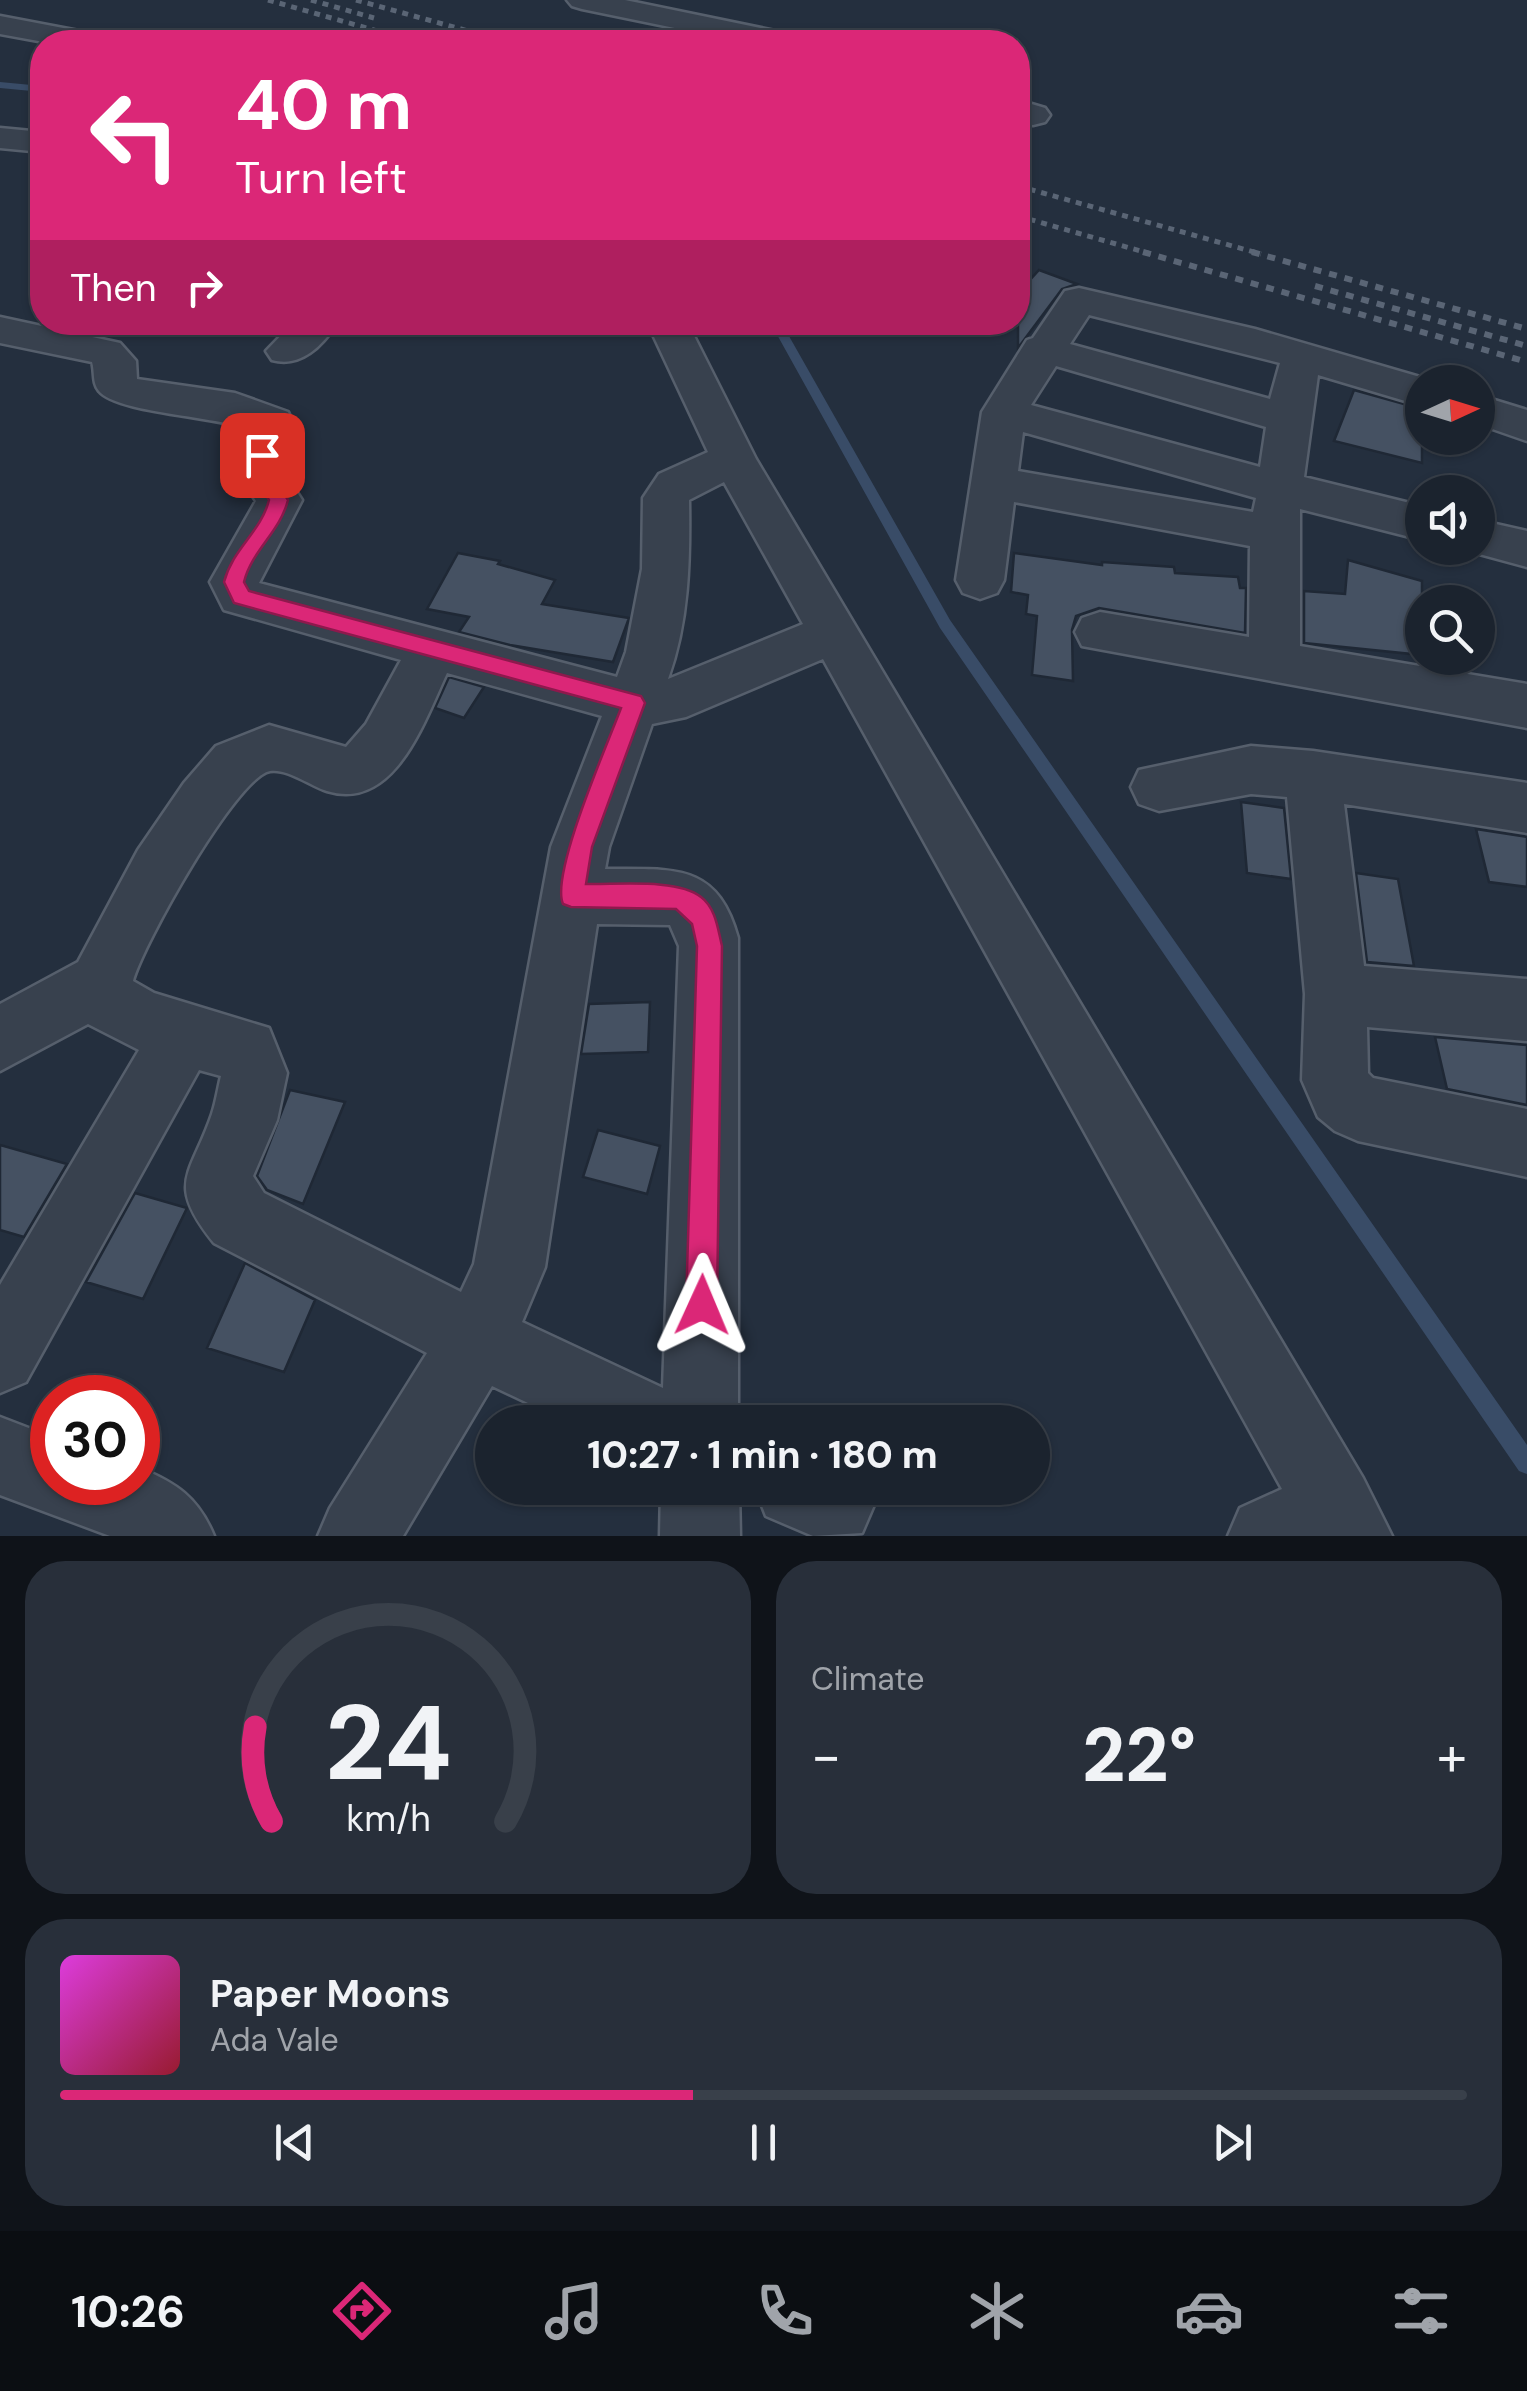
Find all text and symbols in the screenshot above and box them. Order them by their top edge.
text: 40 m [235,60,412,151]
icon: left [70,70,200,200]
text: Turn left [235,148,407,207]
icon: right [177,260,232,315]
text: Then [70,263,157,313]
north arrow [1405,365,1495,455]
map controls [1405,365,1495,675]
pin [220,413,305,498]
icon: arrive [235,428,290,483]
button: sound [1405,475,1495,565]
button: search [1405,585,1495,675]
position arrow [650,1253,754,1357]
speed limit sign: 30 [30,1375,160,1505]
text: 10:27 · 1 min · 180 m [587,1430,938,1480]
text: Climate [811,1658,925,1700]
text: 24 [325,1676,451,1811]
text: 22° [1082,1707,1196,1804]
text: − [811,1720,841,1792]
text: + [1437,1720,1467,1792]
text: km/h [346,1796,430,1842]
text: Paper Moons [210,1969,450,2019]
text: Ada Vale [210,2019,339,2061]
icon: previous [267,2115,322,2170]
icon: pause [736,2115,791,2170]
icon: next [1205,2115,1260,2170]
icon: directions [327,2276,397,2346]
icon: music [539,2276,609,2346]
icon: phone [750,2276,820,2346]
icon: climate [962,2276,1032,2346]
icon: car [1174,2276,1244,2346]
icon: filters [1386,2276,1456,2346]
text: 10:26 [71,2282,185,2341]

